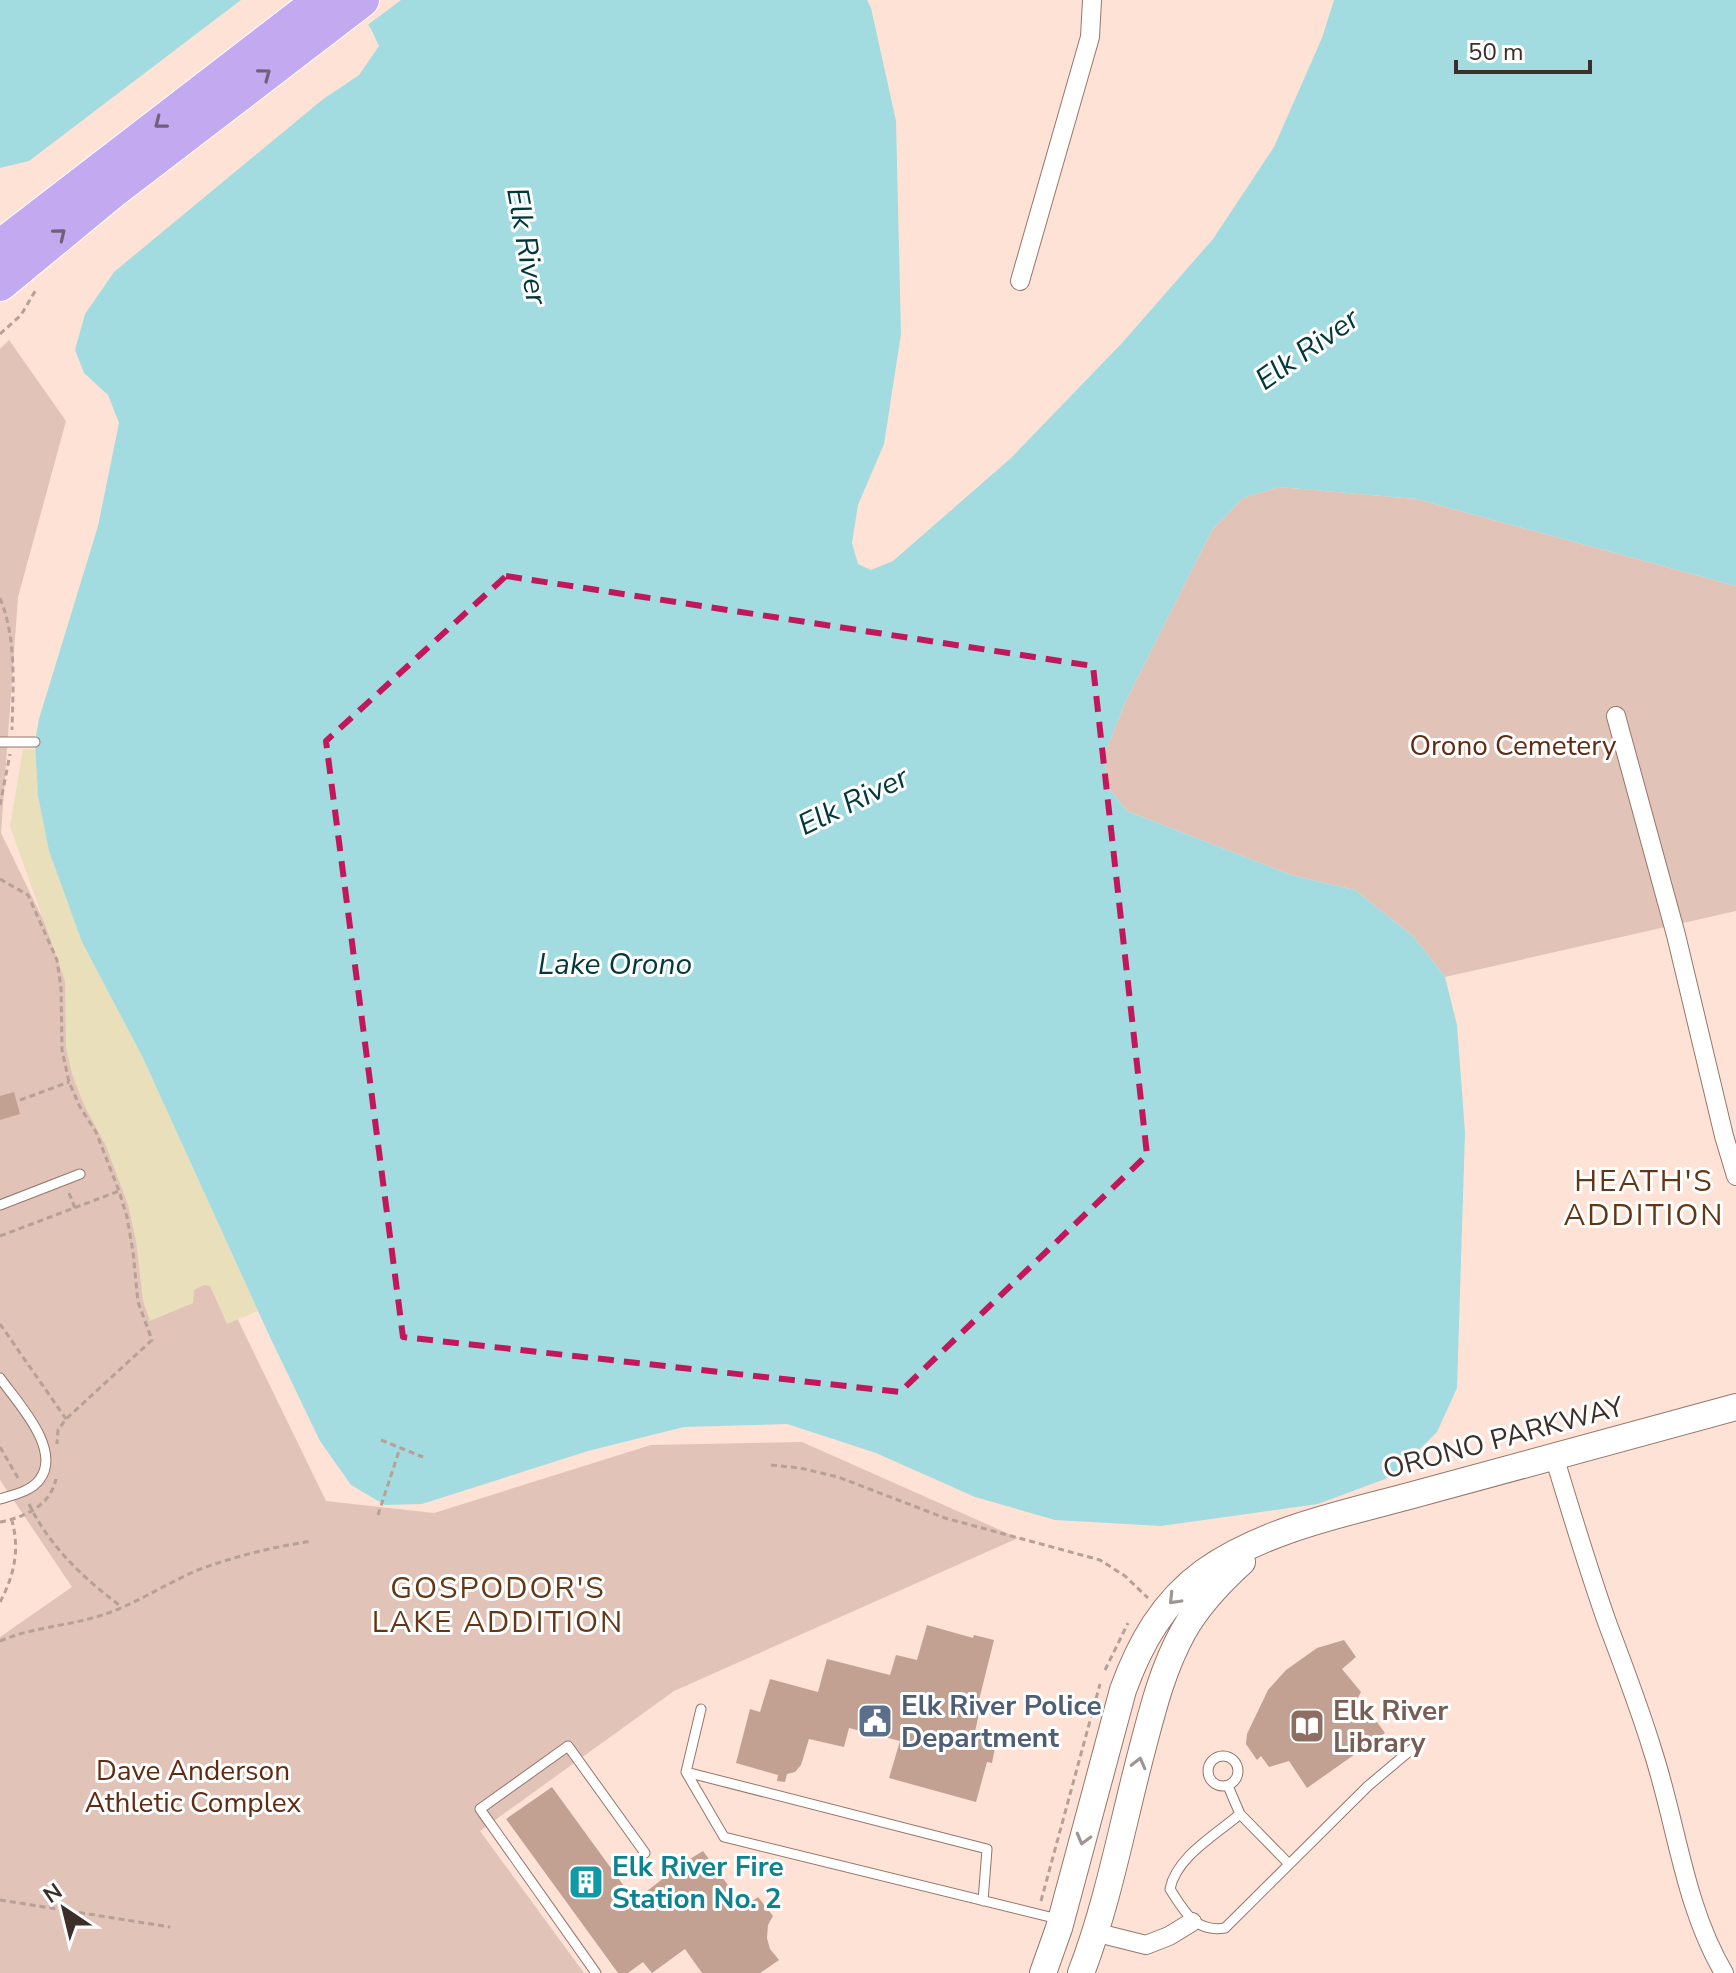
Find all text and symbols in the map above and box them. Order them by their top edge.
scale bar [1456,24,1590,74]
text: 50 m [1468,36,1524,68]
one-way arrow [256,70,271,84]
one-way arrow [154,114,169,128]
water label: Elk River [496,184,557,309]
one-way arrow [51,229,65,244]
water label: Elk River [1247,298,1368,400]
park label: Orono Cemetery [1410,727,1617,765]
water label: Elk River [791,757,916,846]
water label: Lake Orono [538,944,692,985]
district label: HEATH'S ADDITION [1563,1161,1725,1236]
street label: ORONO PARKWAY [1379,1387,1629,1488]
district label: GOSPODOR'S LAKE ADDITION [372,1568,624,1643]
one-way arrow [1169,1590,1184,1604]
place label: Elk River Police Department [901,1687,1102,1757]
place label: Elk River Library [1333,1692,1448,1762]
public building icon: Elk River Police Department [856,1702,894,1740]
library icon: Elk River Library [1288,1707,1326,1745]
park label: Dave Anderson Athletic Complex [85,1752,302,1822]
one-way arrow [1129,1756,1146,1770]
one-way arrow [1075,1832,1092,1846]
place label: Elk River Fire Station No. 2 [612,1848,784,1918]
building icon: Elk River Fire Station No. 2 [567,1863,605,1901]
north arrow [24,1869,104,1949]
text: N [38,1876,68,1910]

